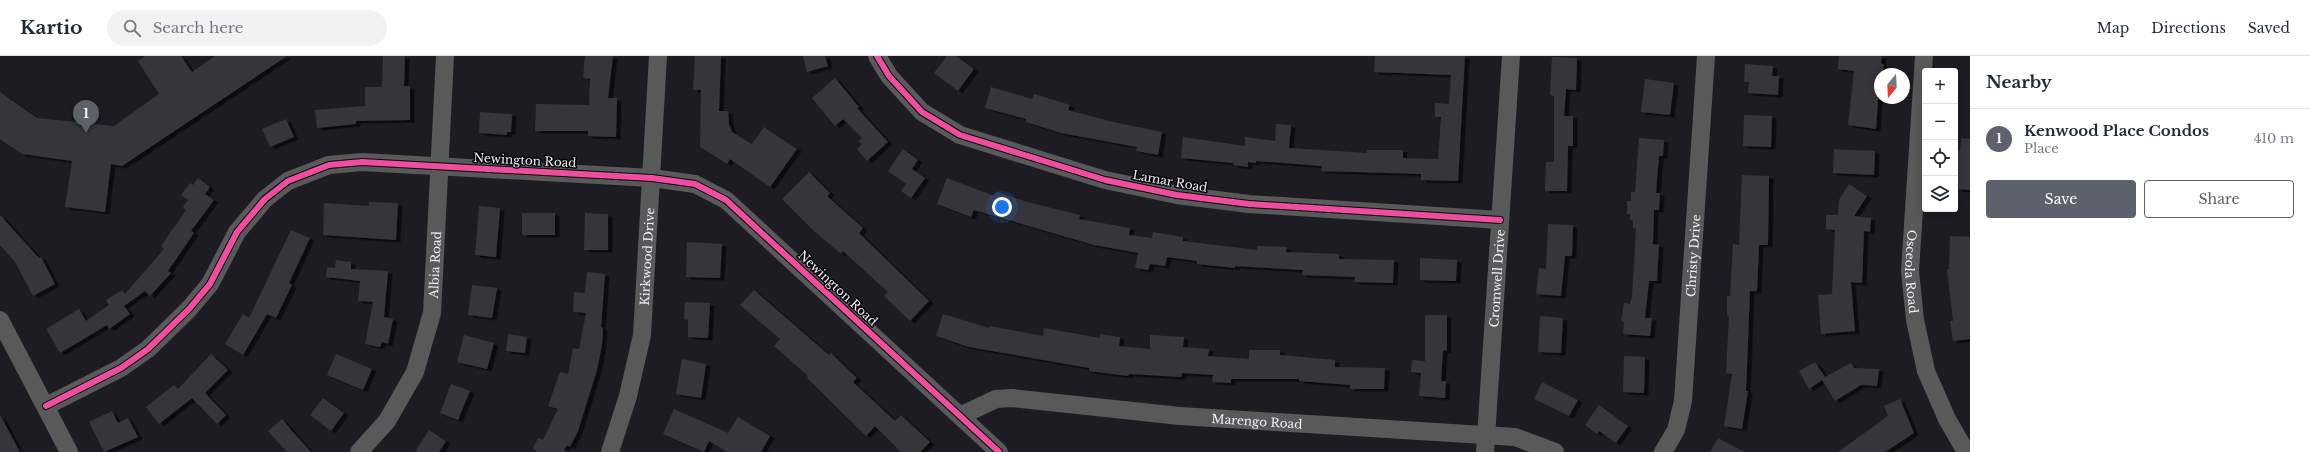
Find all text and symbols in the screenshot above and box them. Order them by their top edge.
search box [107,10,387,46]
text: Kartio [20,16,83,39]
icon: search [121,17,143,39]
text: Search here [153,18,243,37]
text: Map [2097,19,2129,37]
text: Directions [2151,19,2226,37]
text: Saved [2248,19,2290,37]
north arrow [1874,68,1910,104]
map controls [1922,68,1958,212]
button: + [1922,68,1958,104]
text: Nearby [1986,72,2052,93]
pin: 1 [73,100,99,133]
button: − [1922,104,1958,140]
text: Kenwood Place Condos [2024,121,2209,140]
text: 1 [1996,130,2002,147]
text: 410 m [2254,130,2294,147]
button: locate [1922,140,1958,176]
text: Place [2024,140,2059,157]
street label: Newington Road [473,150,577,170]
street label: Lamar Road [1131,167,1209,195]
button: layers [1922,176,1958,212]
button: Save [1986,180,2136,218]
button: Share [2144,180,2294,218]
your location [992,197,1012,217]
street label: Kirkwood Drive [636,207,657,306]
street label: Christy Drive [1682,214,1703,298]
street label: Cromwell Drive [1486,229,1507,328]
street label: Osceola Road [1902,229,1922,314]
street label: Albia Road [425,231,444,300]
street label: Newington Road [795,247,881,329]
street label: Marengo Road [1211,410,1303,431]

